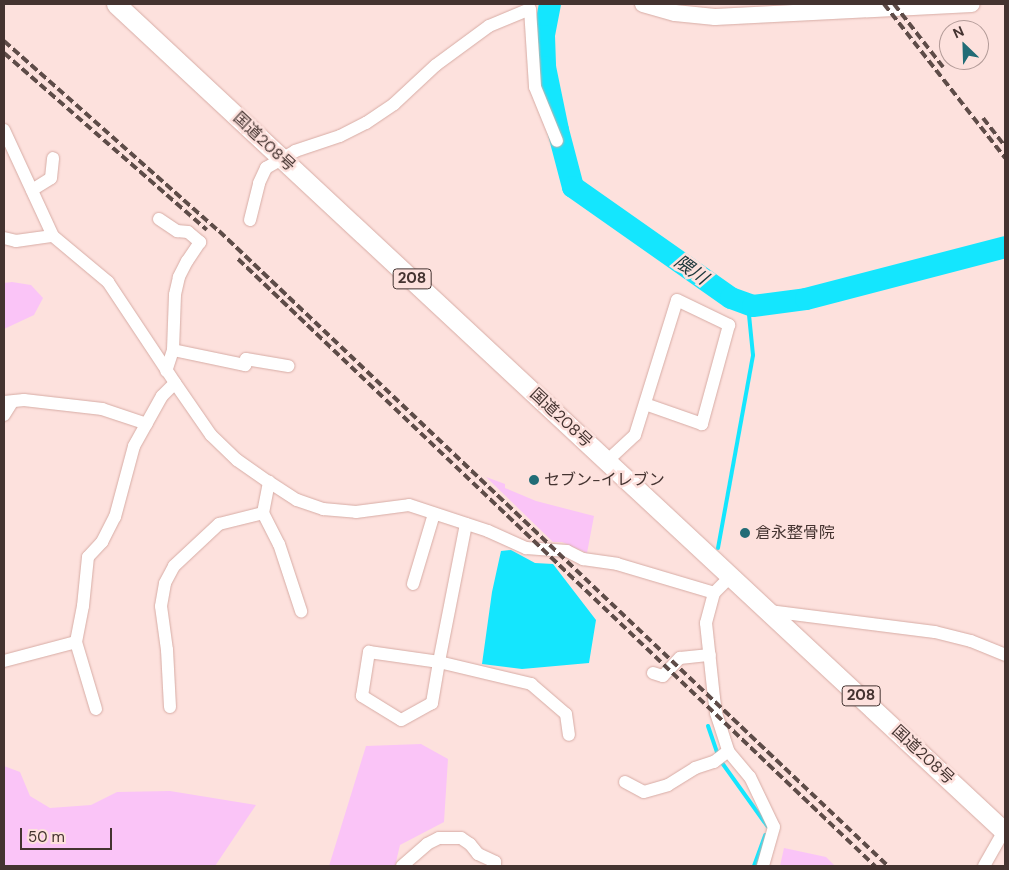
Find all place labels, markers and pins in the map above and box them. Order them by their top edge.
place label: セブン-イレブン [544,470,665,490]
marker: セブン-イレブン [528,474,540,486]
place label: 倉永整骨院 [755,523,835,543]
marker: 倉永整骨院 [739,527,751,539]

